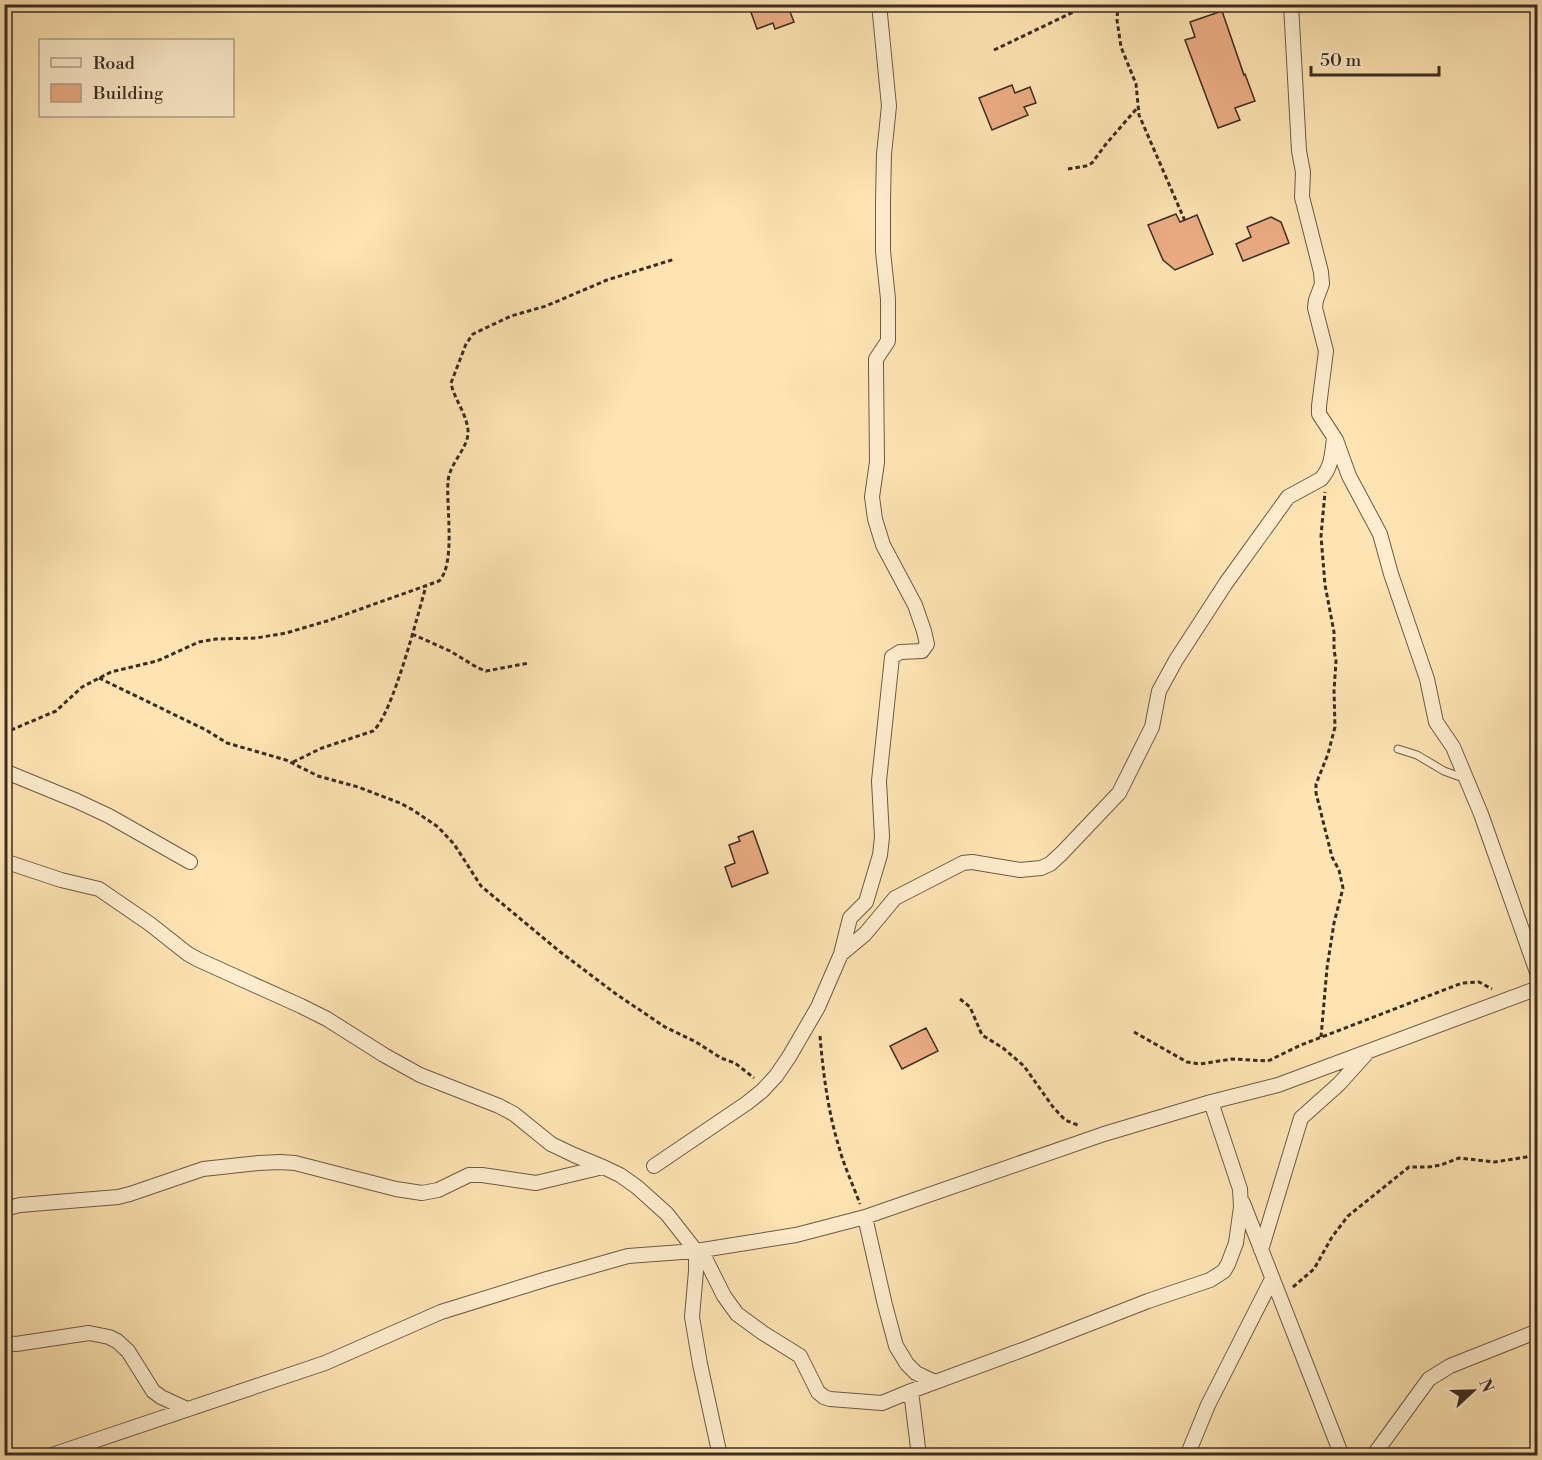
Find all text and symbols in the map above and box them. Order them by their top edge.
legend [39,39,234,117]
scale bar [1311,39,1438,77]
text: 50 m [1320,49,1362,72]
text: Road [93,52,136,75]
text: Building [92,82,164,105]
north arrow [1443,1361,1503,1421]
text: N [1474,1376,1498,1396]

